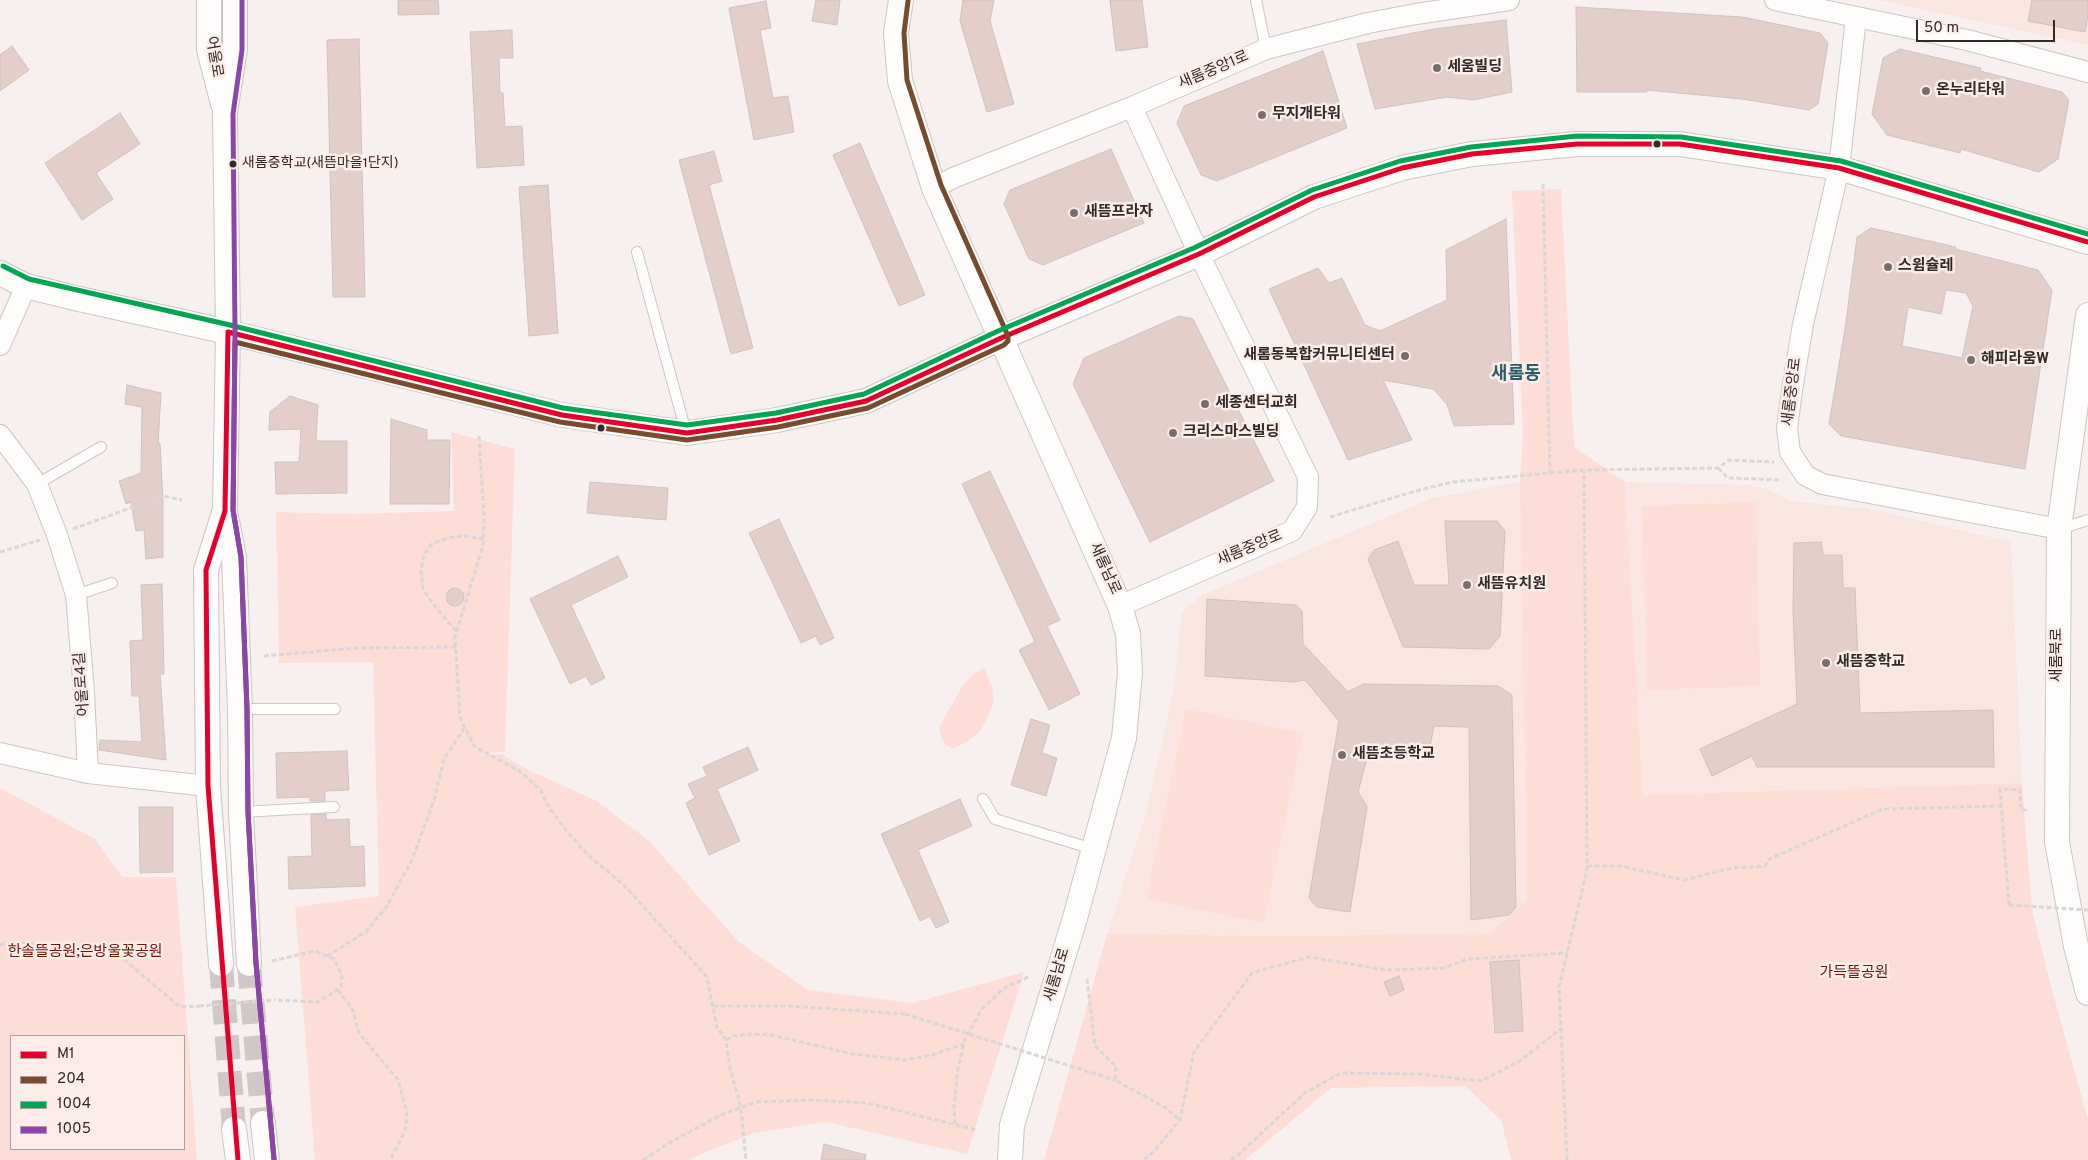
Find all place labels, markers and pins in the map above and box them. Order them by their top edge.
place label: 세움빌딩 [1447,59,1502,77]
marker: 세움빌딩 [1431,62,1443,74]
place label: 온누리타워 [1936,82,2005,100]
marker: 온누리타워 [1920,85,1932,97]
place label: 무지개타워 [1272,106,1341,124]
marker: 무지개타워 [1256,109,1268,121]
unlabelled marker [1652,139,1662,149]
place label: 새롬중학교(새뜸마을1단지) [242,156,399,172]
marker: 새롬중학교(새뜸마을1단지) [228,159,238,169]
place label: 새뜸프라자 [1084,204,1153,222]
marker: 새뜸프라자 [1068,207,1080,219]
place label: 스윔슐레 [1898,258,1953,276]
marker: 스윔슐레 [1882,261,1894,273]
place label: 새롬동복합커뮤니티센터 [1243,347,1395,365]
marker: 새롬동복합커뮤니티센터 [1399,350,1411,362]
place label: 해피라움W [1981,351,2049,369]
marker: 해피라움W [1965,354,1977,366]
place label: 세종센터교회 [1215,395,1298,413]
marker: 세종센터교회 [1199,398,1211,410]
unlabelled marker [596,423,606,433]
place label: 크리스마스빌딩 [1183,424,1280,442]
marker: 크리스마스빌딩 [1167,427,1179,439]
place label: 새뜸유치원 [1477,576,1546,594]
marker: 새뜸유치원 [1461,579,1473,591]
place label: 새뜸중학교 [1836,654,1905,672]
marker: 새뜸중학교 [1820,657,1832,669]
place label: 새뜸초등학교 [1352,746,1435,764]
marker: 새뜸초등학교 [1336,749,1348,761]

